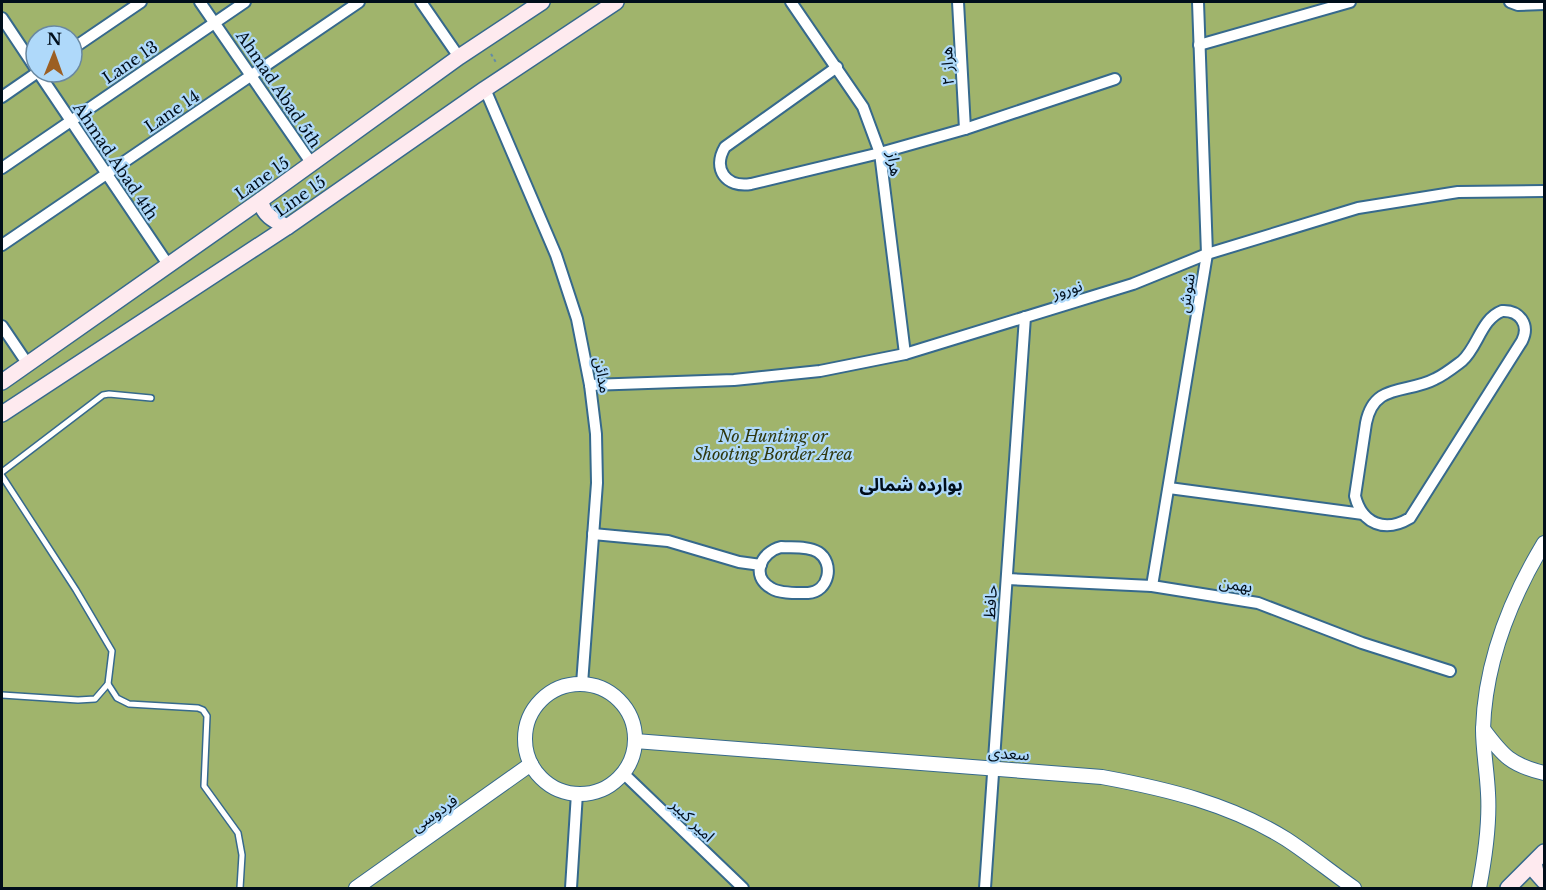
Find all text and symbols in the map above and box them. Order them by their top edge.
north arrow [24,24,84,84]
street label: Ahmad Abad 5th [232,26,326,152]
text: N [47,29,62,49]
street label: Lane 13 [99,36,161,88]
street label: هراز ۲ [936,46,958,86]
street label: Lane 14 [141,85,203,137]
street label: Ahmad Abad 4th [69,98,163,224]
street label: هراز [883,149,907,178]
street label: Lane 15 [231,152,293,204]
street label: Line 15 [270,171,330,221]
street label: شوش [1173,272,1199,314]
street label: نوروز [1048,275,1085,303]
street label: مدائن [590,355,616,395]
park label: No Hunting or Shooting Border Area [693,426,853,464]
district label: بوارده شمالی [859,474,963,496]
street label: بهمن [1218,572,1254,596]
street label: حافظ [979,584,1001,620]
street label: سعدی [988,742,1030,764]
street label: فردوسی [407,790,461,836]
street label: امیر کبیر [666,794,719,846]

